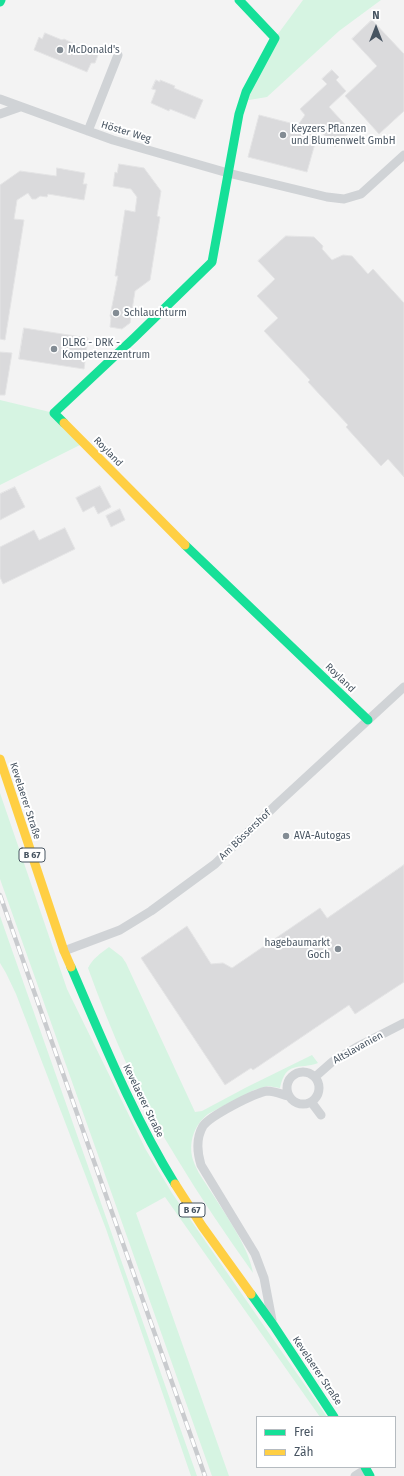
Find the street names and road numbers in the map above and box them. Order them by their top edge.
street label: Höster Weg [100,119,152,145]
street label: Royland [91,435,125,469]
street label: Royland [323,661,357,695]
street label: Kevelaerer Straße [7,761,43,841]
street label: Am Bössershof [217,807,273,863]
road number: B 67 [19,848,45,862]
street label: Altslavanien [331,1029,385,1067]
street label: Kevelaerer Straße [120,1062,166,1140]
road number: B 67 [179,1203,205,1217]
street label: Kevelaerer Straße [290,1334,344,1408]

